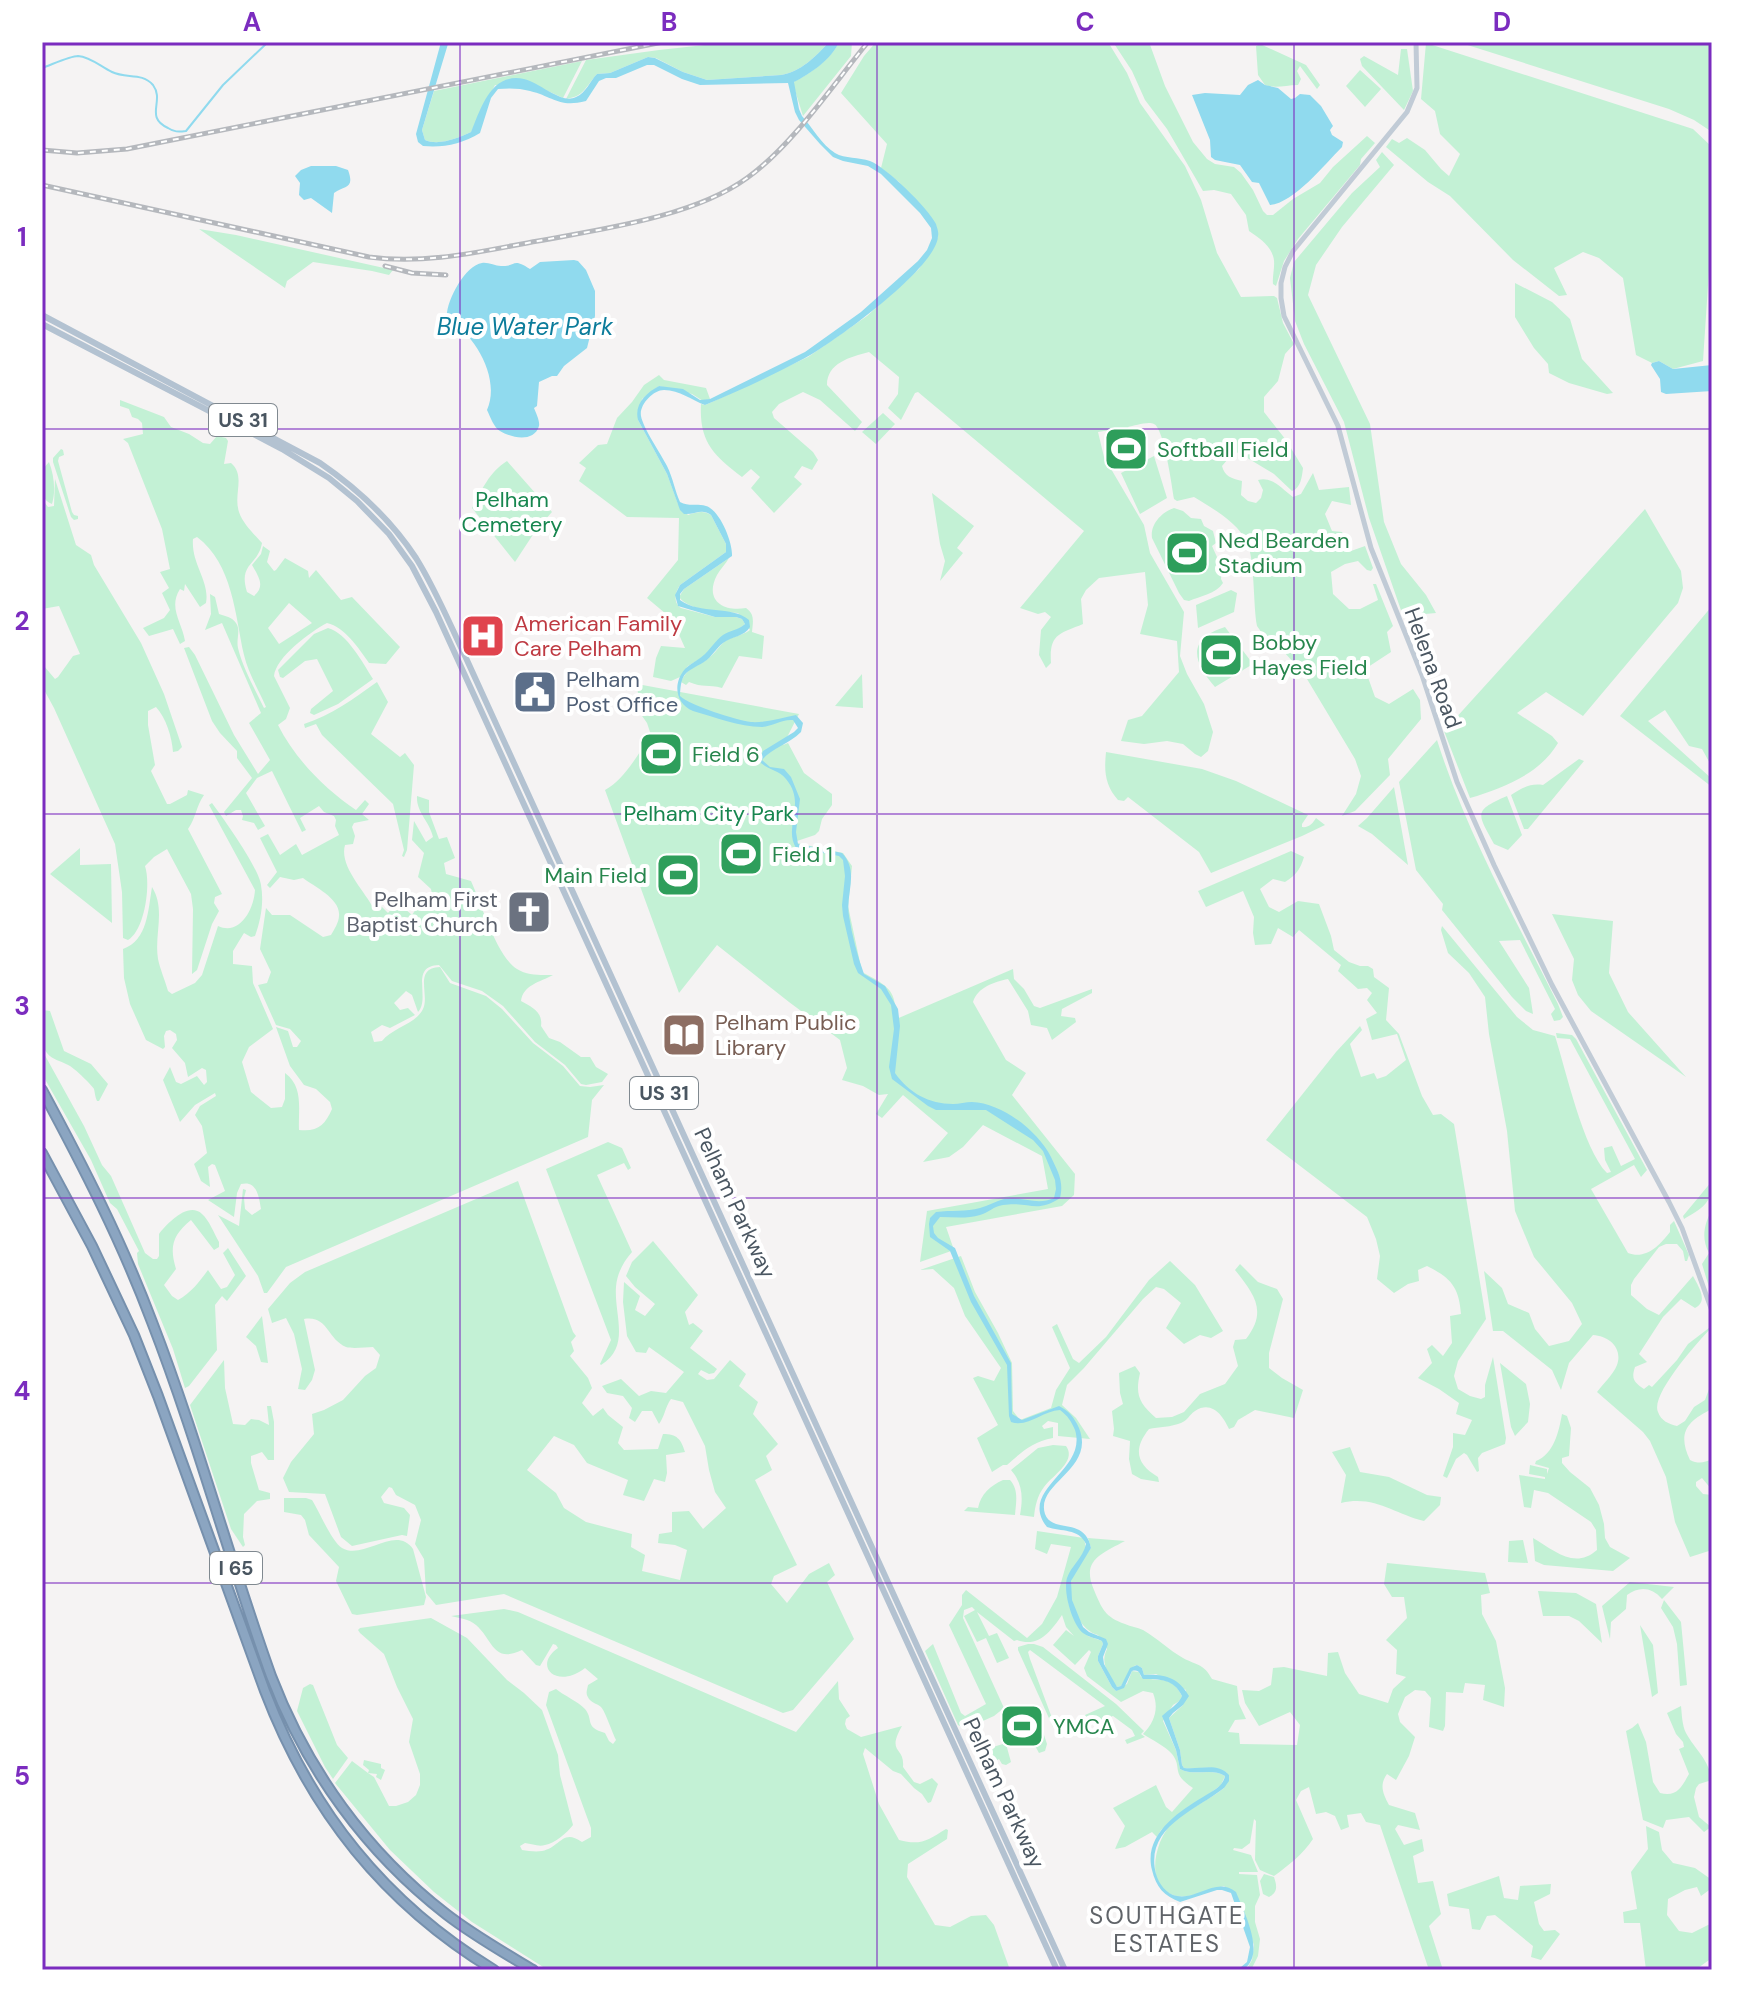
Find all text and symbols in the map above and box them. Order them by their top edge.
text: A [243,5,261,39]
text: B [661,5,677,39]
text: C [1075,5,1095,39]
text: D [1493,5,1511,39]
text: 1 [17,220,27,254]
water label: Blue Water Park [437,311,614,342]
road number: US 31 [209,404,277,436]
sports icon: Softball Field [1102,425,1150,473]
place label: Softball Field [1157,435,1289,464]
park label: Pelham Cemetery [461,485,563,539]
place label: Ned Bearden Stadium [1218,526,1350,580]
sports icon: Ned Bearden Stadium [1163,529,1211,577]
text: 2 [14,604,30,638]
street label: Helena Road [1398,604,1468,732]
place label: American Family Care Pelham [514,609,682,663]
hospital icon: American Family Care Pelham [459,612,507,660]
place label: Bobby Hayes Field [1252,628,1367,682]
sports icon: Bobby Hayes Field [1197,631,1245,679]
place label: Pelham Post Office [566,665,678,719]
public building icon: Pelham Post Office [511,668,559,716]
sports icon: Field 6 [637,730,685,778]
place label: Field 6 [692,740,760,769]
park label: Pelham City Park [624,799,794,828]
sports icon: Field 1 [717,830,765,878]
place label: Field 1 [772,840,833,869]
sports icon: Main Field [654,851,702,899]
place label: Main Field [545,861,647,890]
place label: Pelham First Baptist Church [347,885,498,939]
church icon: Pelham First Baptist Church [505,888,553,936]
text: 3 [14,989,30,1023]
place label: Pelham Public Library [715,1008,857,1062]
library icon: Pelham Public Library [660,1011,708,1059]
road number: US 31 [630,1077,698,1109]
street label: Pelham Parkway [687,1123,783,1283]
text: 4 [14,1374,30,1408]
road number: I 65 [210,1552,262,1584]
sports icon: YMCA [998,1702,1046,1750]
place label: YMCA [1053,1712,1114,1741]
street label: Pelham Parkway [956,1713,1052,1873]
text: 5 [14,1759,30,1793]
district label: SOUTHGATE ESTATES [1089,1900,1245,1959]

